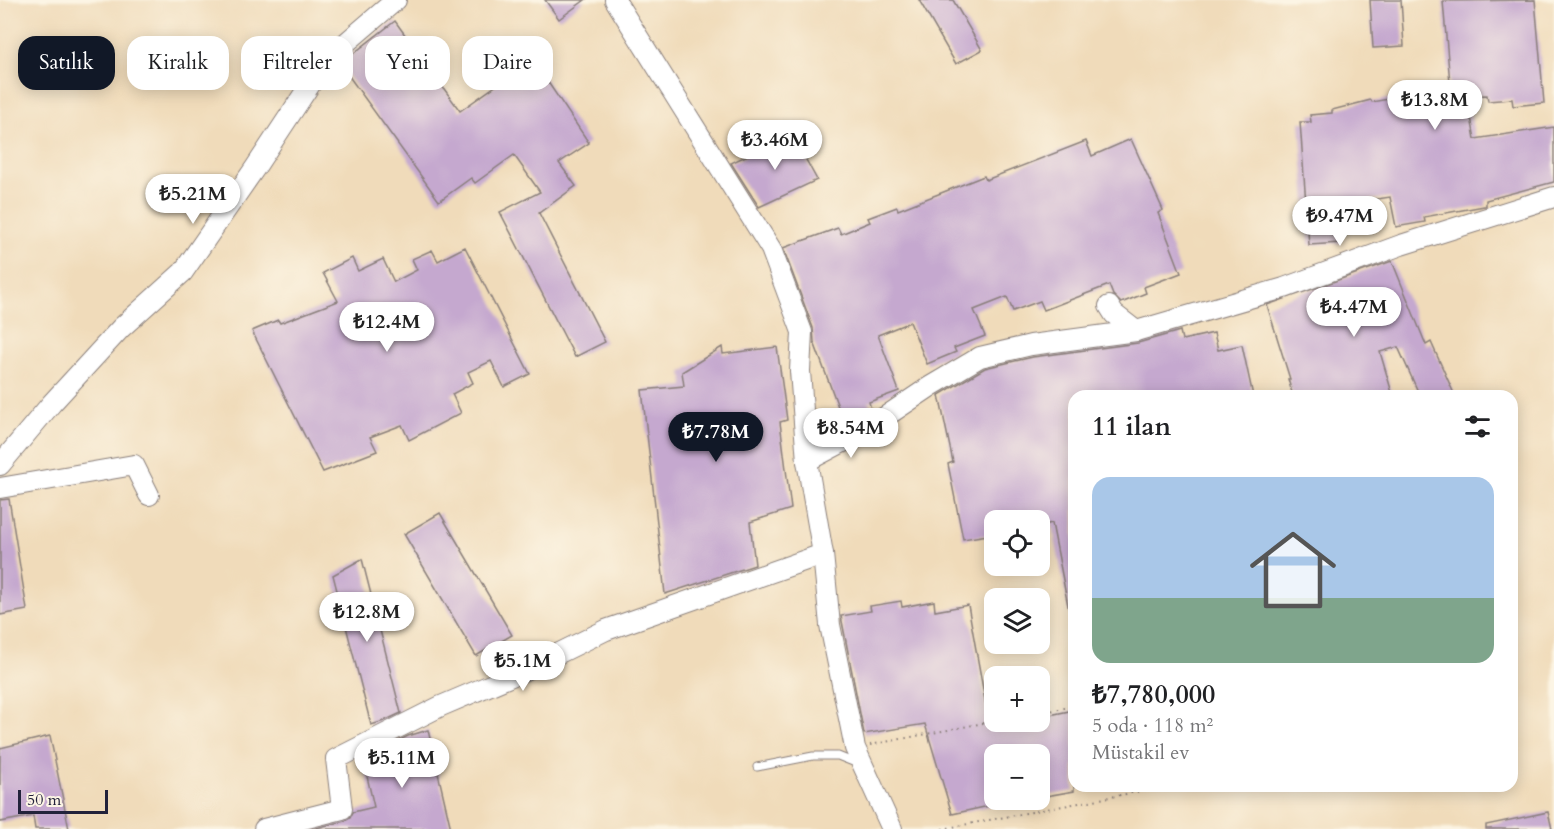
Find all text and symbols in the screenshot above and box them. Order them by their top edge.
chip: Satılık [18,36,115,90]
chip: Kiralık [127,36,229,90]
chip: Filtreler [241,36,353,90]
chip: Yeni [365,36,450,90]
chip: Daire [462,36,553,90]
pin: ₺13.8M [1386,80,1484,131]
text: ₺13.8M [1401,86,1469,113]
pin: ₺3.46M [726,120,824,171]
text: ₺3.46M [741,126,809,153]
pin: ₺5.21M [144,174,242,225]
text: ₺5.21M [159,180,227,207]
pin: ₺9.47M [1291,196,1389,247]
text: ₺9.47M [1306,202,1374,229]
pin: ₺4.47M [1305,287,1403,338]
text: ₺4.47M [1320,293,1388,320]
pin: ₺12.4M [338,302,436,353]
text: ₺12.4M [353,308,421,335]
pin: ₺8.54M [802,408,900,459]
text: 11 ilan [1092,409,1171,444]
icon: filters [1461,410,1494,443]
pin: ₺7.78M [667,412,765,463]
text: ₺8.54M [817,414,885,441]
text: ₺7.78M [682,418,750,445]
map controls [984,510,1050,810]
button: locate [984,510,1050,576]
icon: home [1239,516,1347,624]
button: layers [984,588,1050,654]
pin: ₺12.8M [318,592,416,643]
text: ₺12.8M [333,598,401,625]
pin: ₺5.1M [481,641,565,692]
text: ₺5.1M [494,647,552,674]
button: + [984,666,1050,732]
text: ₺7,780,000 [1092,677,1215,712]
text: 5 oda · 118 m² [1092,712,1213,739]
pin: ₺5.11M [353,738,451,789]
text: Müstakil ev [1092,739,1189,766]
text: ₺5.11M [368,744,436,771]
button: − [984,744,1050,810]
scale bar [18,787,108,814]
text: 50 m [27,789,61,811]

